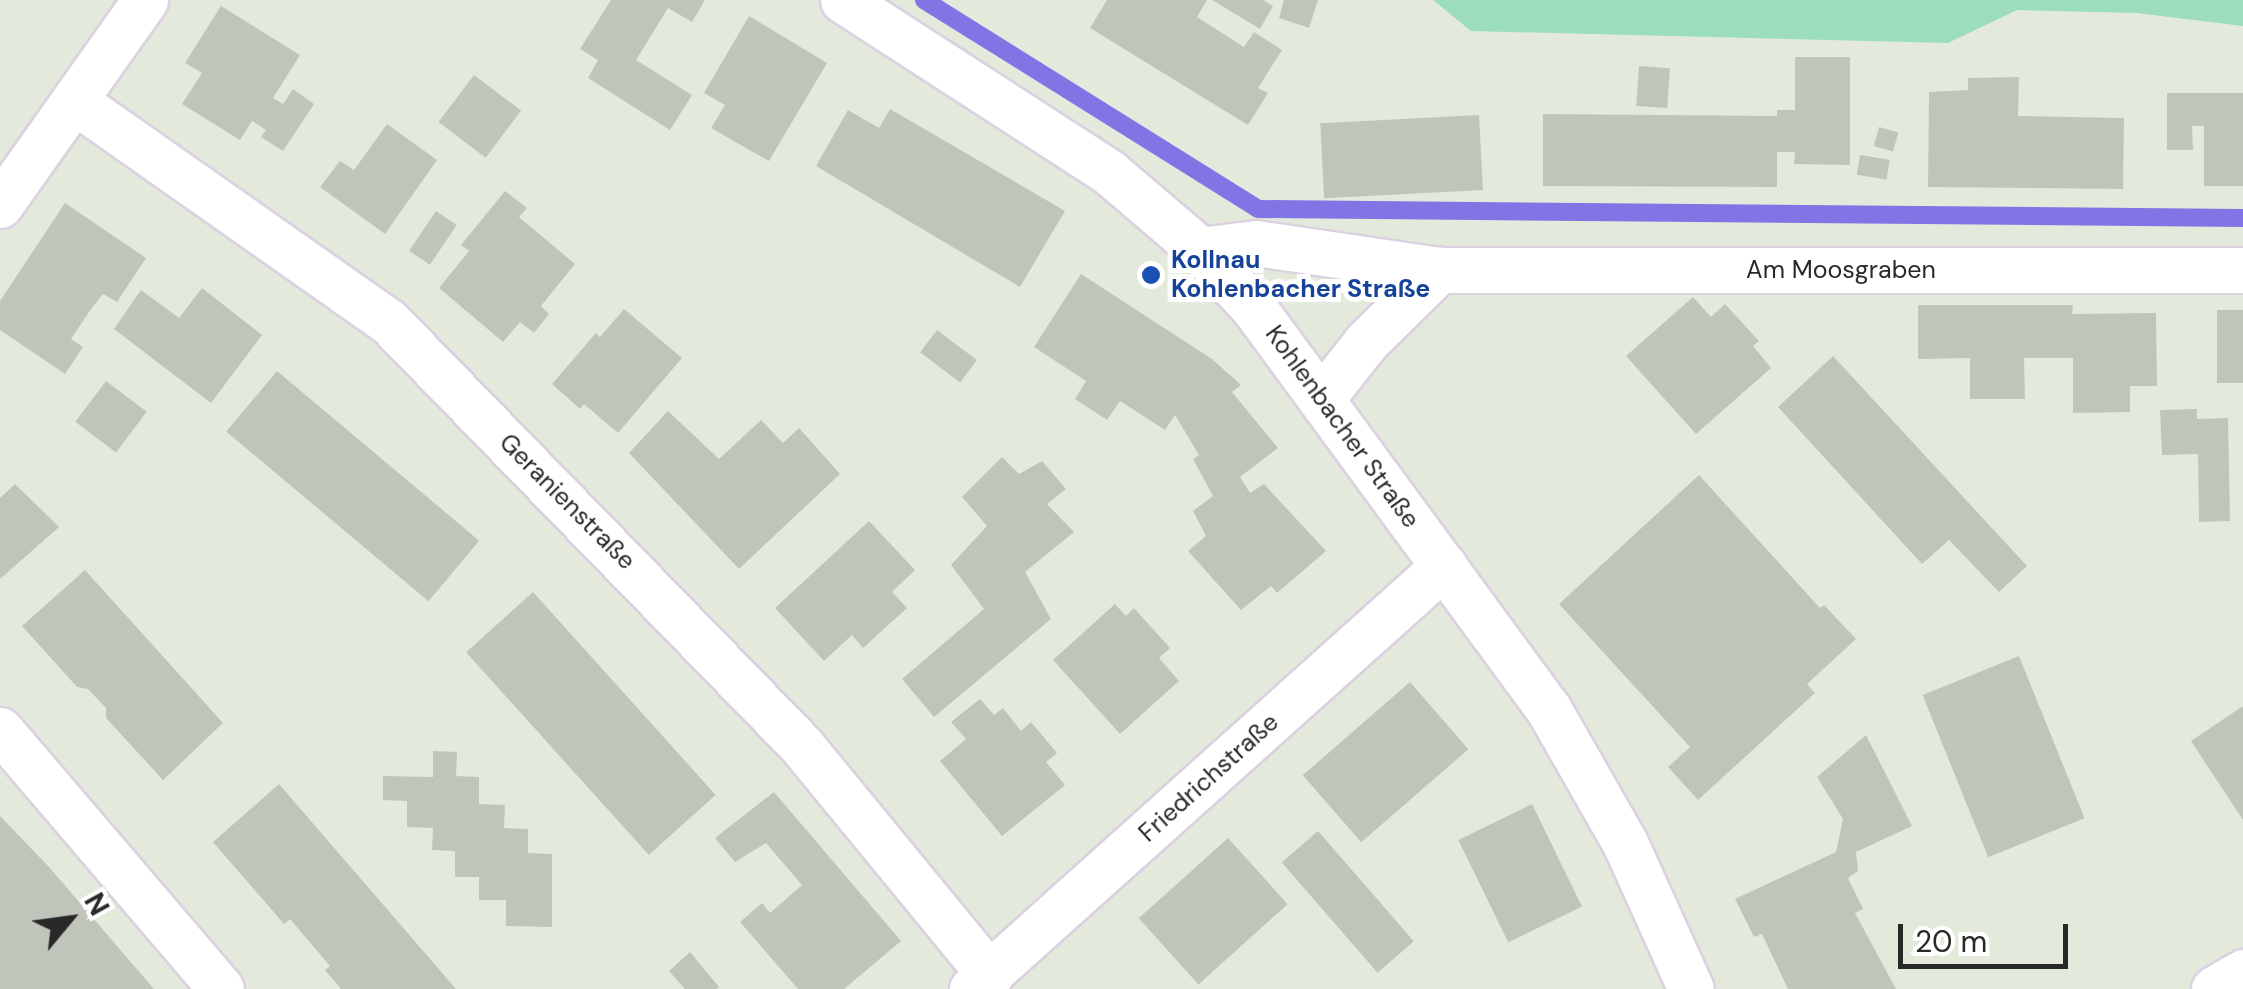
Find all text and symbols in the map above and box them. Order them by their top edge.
place label: Kollnau Kohlenbacher Straße [1171,246,1430,305]
street label: Am Moosgraben [1746,255,1936,285]
marker: Kollnau Kohlenbacher Straße [1140,264,1162,286]
street label: Kohlenbacher Straße [1259,320,1425,534]
street label: Geranienstraße [493,428,641,576]
street label: Friedrichstraße [1133,707,1285,849]
north arrow [20,869,120,969]
text: N [76,886,118,922]
scale bar [1903,904,2073,966]
text: 20 m [1915,922,1987,961]

